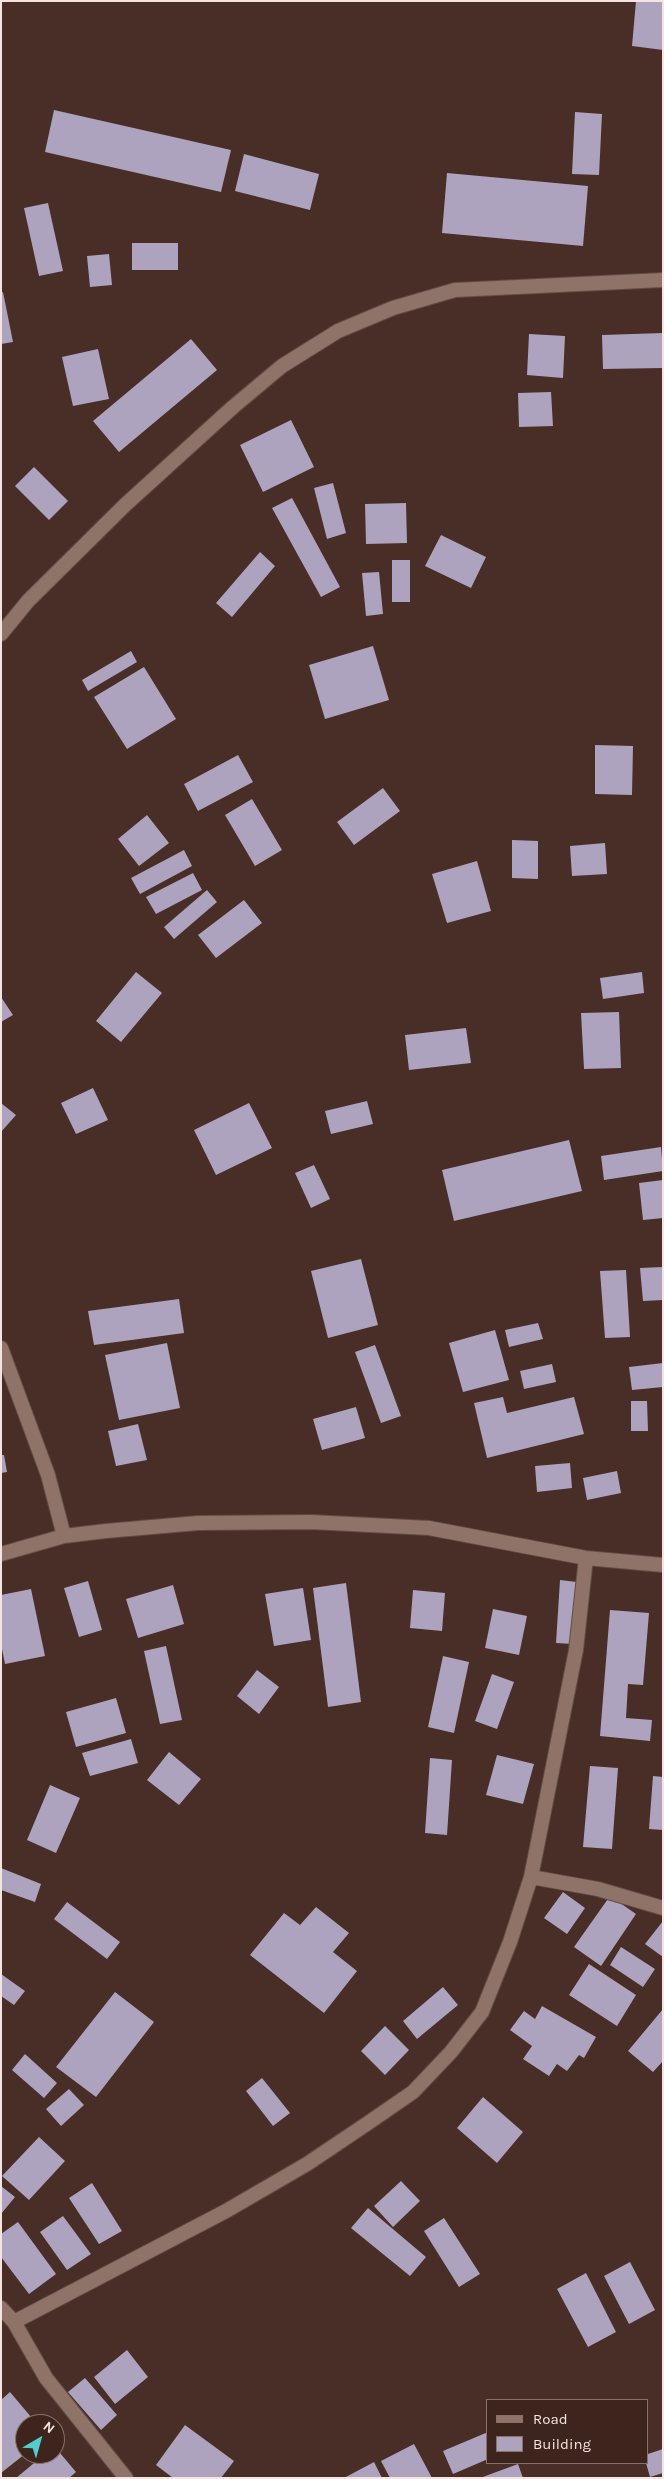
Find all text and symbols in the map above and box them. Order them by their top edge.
legend [487,2399,649,2464]
text: Road [533,2410,568,2428]
north arrow [15,2414,65,2464]
text: N [40,2418,58,2437]
text: Building [533,2435,591,2453]

